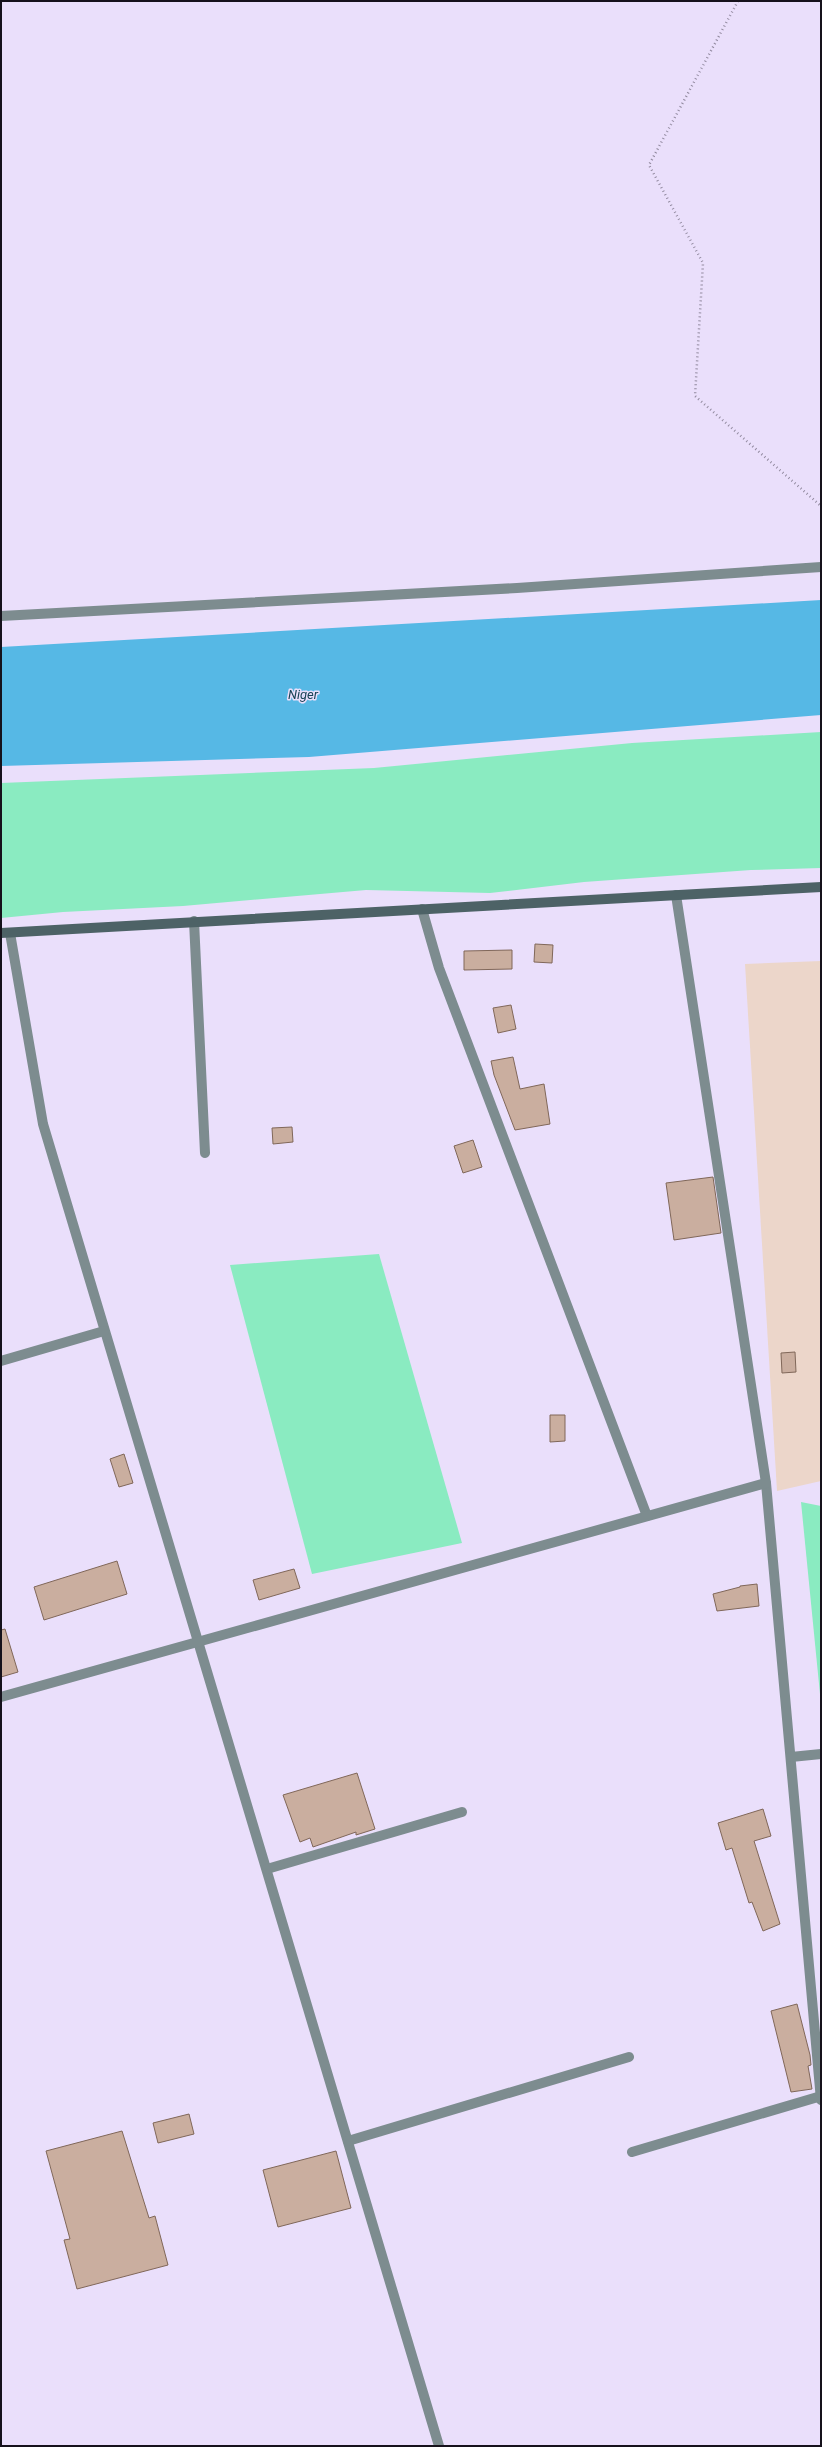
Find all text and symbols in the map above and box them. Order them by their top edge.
water label: Niger [288,687,319,702]

